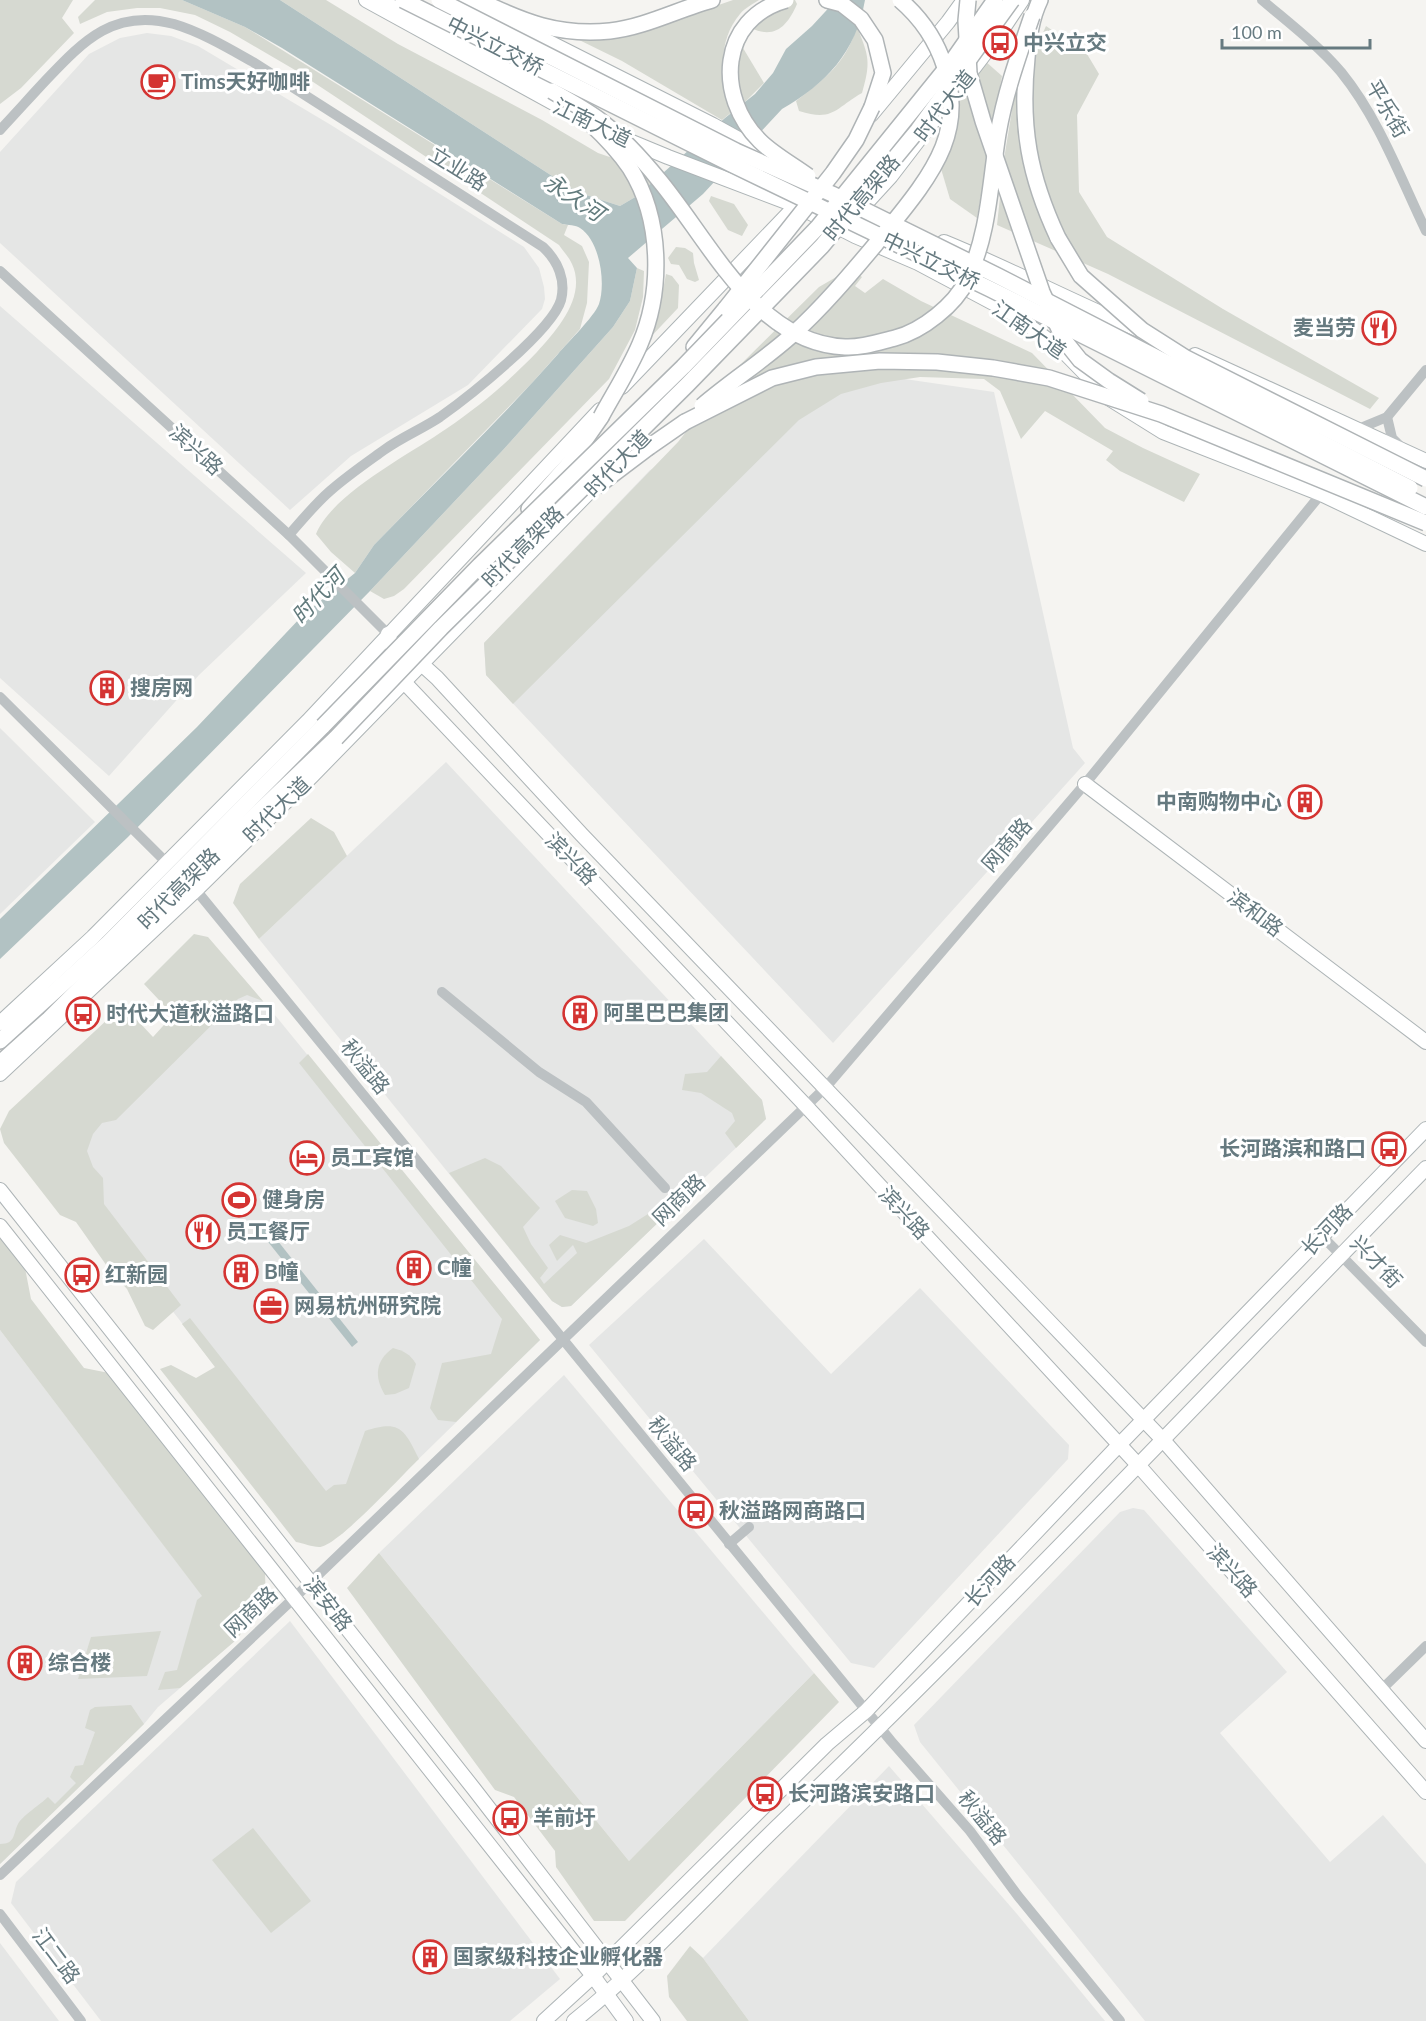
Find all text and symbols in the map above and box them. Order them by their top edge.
street label: 中兴立交桥 [443,10,548,80]
scale bar [1222,12,1370,50]
text: 100 m [1231,21,1282,43]
bus stop icon: 中兴立交 [982,25,1018,61]
place label: 中兴立交 [1023,29,1107,54]
cafe icon: Tims天好咖啡 [140,64,176,100]
street label: 时代大道 [908,64,980,146]
place label: Tims天好咖啡 [181,68,310,93]
street label: 平乐街 [1362,75,1415,142]
street label: 江南大道 [549,92,636,151]
street label: 立业路 [425,140,492,195]
street label: 时代高架路 [818,149,904,245]
water label: 永久河 [539,167,612,228]
street label: 中兴立交桥 [879,225,984,294]
street label: 江南大道 [988,294,1071,363]
restaurant icon: 麦当劳 [1361,310,1397,346]
place label: 麦当劳 [1293,314,1356,339]
street label: 滨兴路 [165,419,229,479]
street label: 时代大道 [579,424,655,502]
street label: 时代高架路 [476,500,568,592]
water label: 时代河 [285,559,353,629]
building icon: 搜房网 [89,670,125,706]
place label: 搜房网 [130,674,193,699]
street label: 时代大道 [237,771,315,847]
building icon: 中南购物中心 [1287,784,1323,820]
place label: 中南购物中心 [1156,788,1282,813]
street label: 网商路 [976,812,1036,876]
street label: 滨兴路 [541,827,603,889]
street label: 时代高架路 [132,842,224,934]
street label: 滨和路 [1223,883,1289,941]
building icon: 阿里巴巴集团 [562,995,598,1031]
bus stop icon: 时代大道秋溢路口 [65,996,101,1032]
place label: 阿里巴巴集团 [603,999,729,1024]
place label: 时代大道秋溢路口 [106,1000,274,1025]
street label: 秋溢路 [337,1034,396,1098]
bus stop icon: 长河路滨和路口 [1371,1131,1407,1167]
place label: 长河路滨和路口 [1219,1135,1366,1160]
hotel icon: 员工宾馆 [289,1140,325,1176]
place label: 员工宾馆 [330,1144,414,1169]
street label: 网商路 [647,1168,709,1230]
street label: 滨兴路 [874,1180,936,1244]
sports icon: 健身房 [221,1182,257,1218]
place label: 健身房 [262,1186,325,1211]
street label: 长河路 [1295,1198,1357,1260]
restaurant icon: 员工餐厅 [185,1214,221,1250]
place label: 员工餐厅 [226,1218,310,1243]
street label: 兴才街 [1346,1230,1408,1292]
building icon: C幢 [396,1250,432,1286]
building icon: B幢 [223,1254,259,1290]
place label: C幢 [437,1254,472,1279]
bus stop icon: 红新园 [64,1257,100,1293]
place label: B幢 [264,1258,299,1283]
place label: 红新园 [105,1261,168,1286]
office icon: 网易杭州研究院 [253,1288,289,1324]
place label: 网易杭州研究院 [294,1292,441,1317]
street label: 秋溢路 [644,1411,703,1475]
bus stop icon: 秋溢路网商路口 [678,1493,714,1529]
place label: 秋溢路网商路口 [719,1497,866,1522]
street label: 滨兴路 [1203,1538,1263,1602]
street label: 长河路 [958,1548,1020,1612]
street label: 滨安路 [300,1571,358,1636]
street label: 网商路 [218,1580,282,1642]
building icon: 综合楼 [7,1645,43,1681]
place label: 综合楼 [48,1649,111,1674]
bus stop icon: 长河路滨安路口 [747,1776,783,1812]
place label: 长河路滨安路口 [788,1780,935,1805]
street label: 秋溢路 [954,1785,1013,1849]
bus stop icon: 羊前圩 [492,1800,528,1836]
place label: 羊前圩 [533,1804,596,1829]
street label: 江二路 [28,1922,86,1988]
building icon: 国家级科技企业孵化器 [412,1939,448,1975]
place label: 国家级科技企业孵化器 [453,1943,663,1968]

